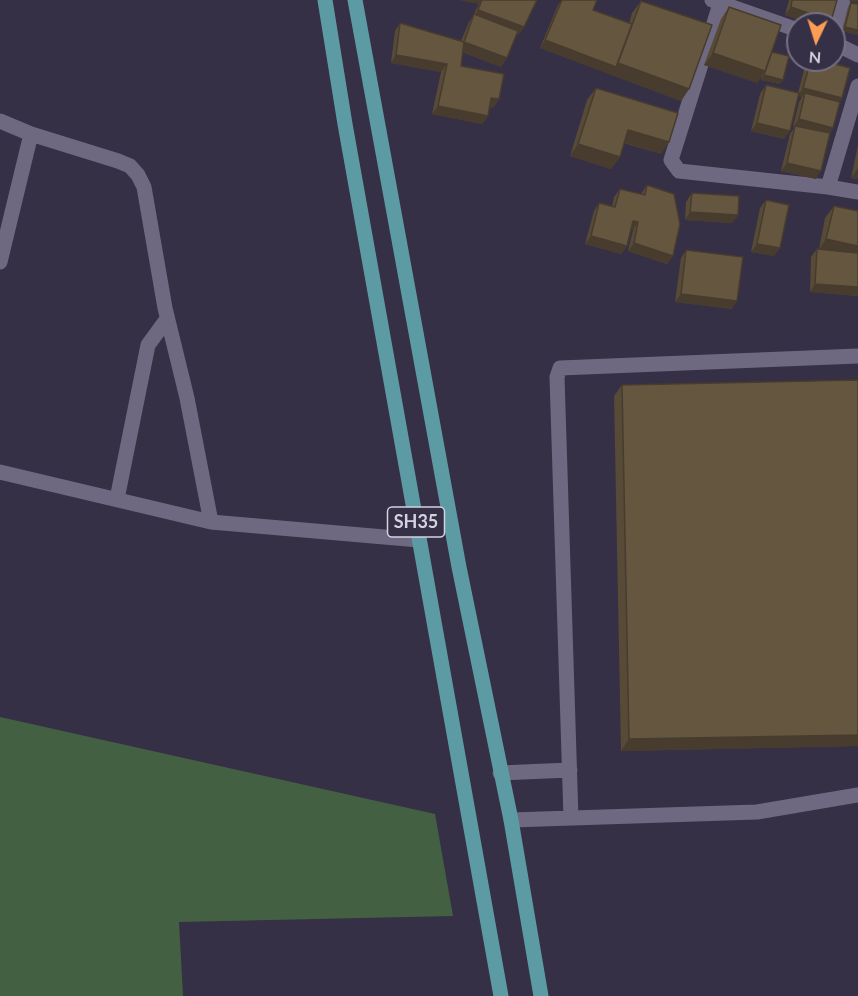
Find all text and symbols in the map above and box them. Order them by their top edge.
north arrow [786,12,846,72]
text: N [808,49,822,68]
road number: SH35 [388,507,444,537]

